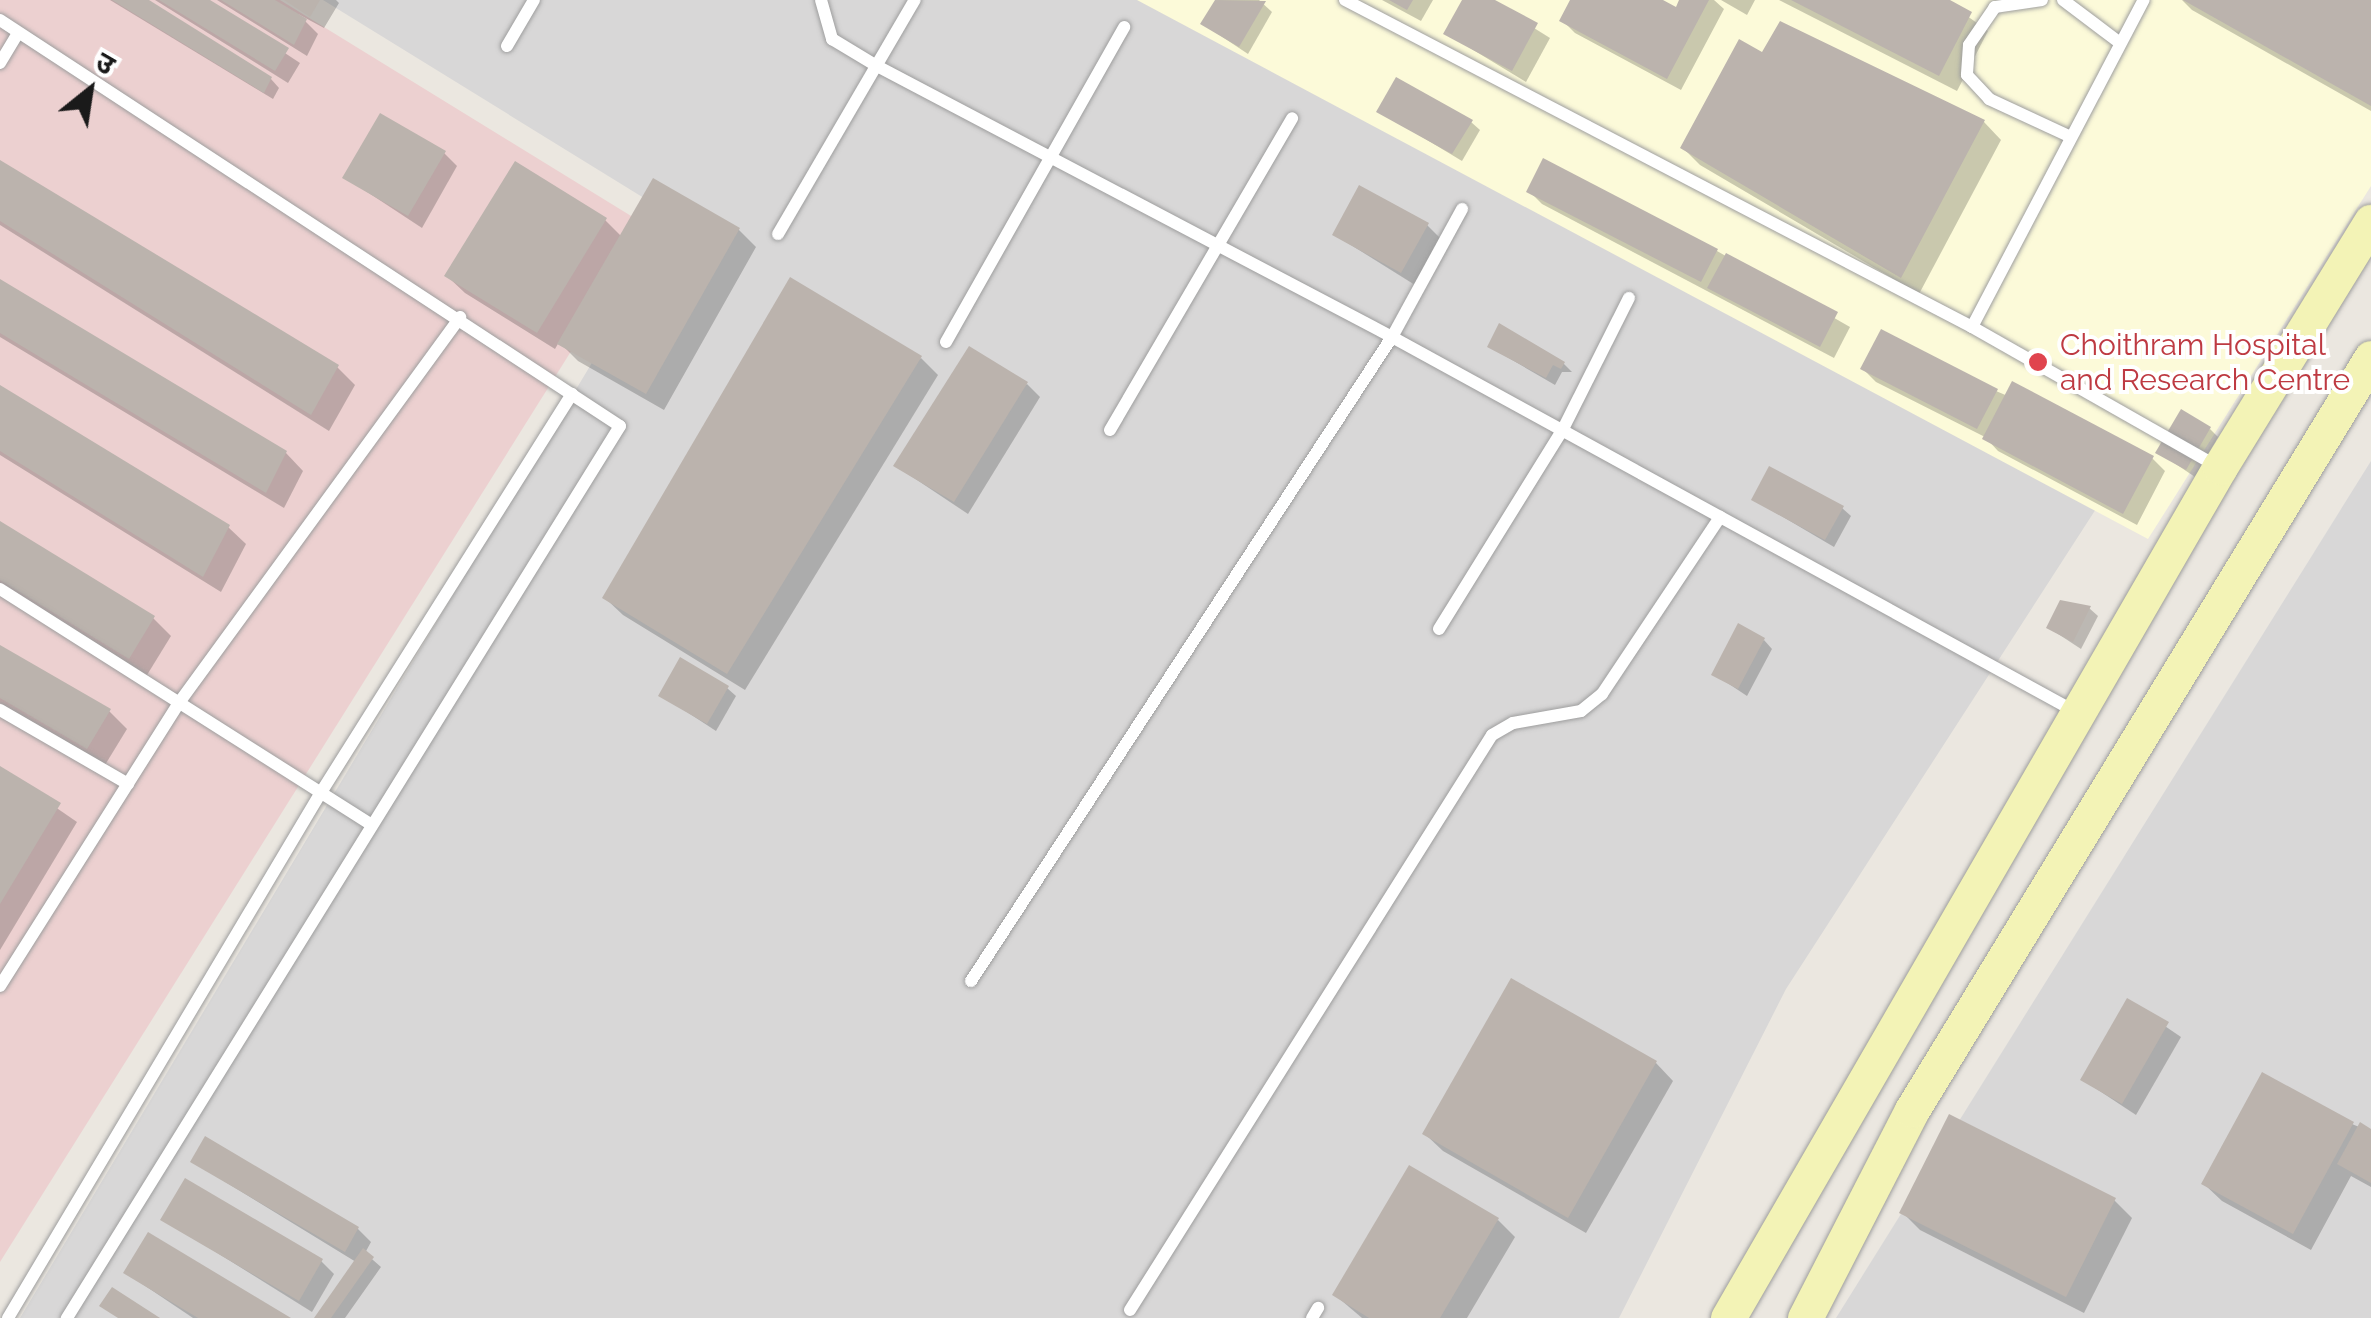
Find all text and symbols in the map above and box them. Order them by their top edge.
north arrow [40,40,140,140]
text: उ [90,45,121,82]
place label: Choithram Hospital and Research Centre [2060,327,2350,398]
marker: Choithram Hospital and Research Centre [2025,349,2051,375]

